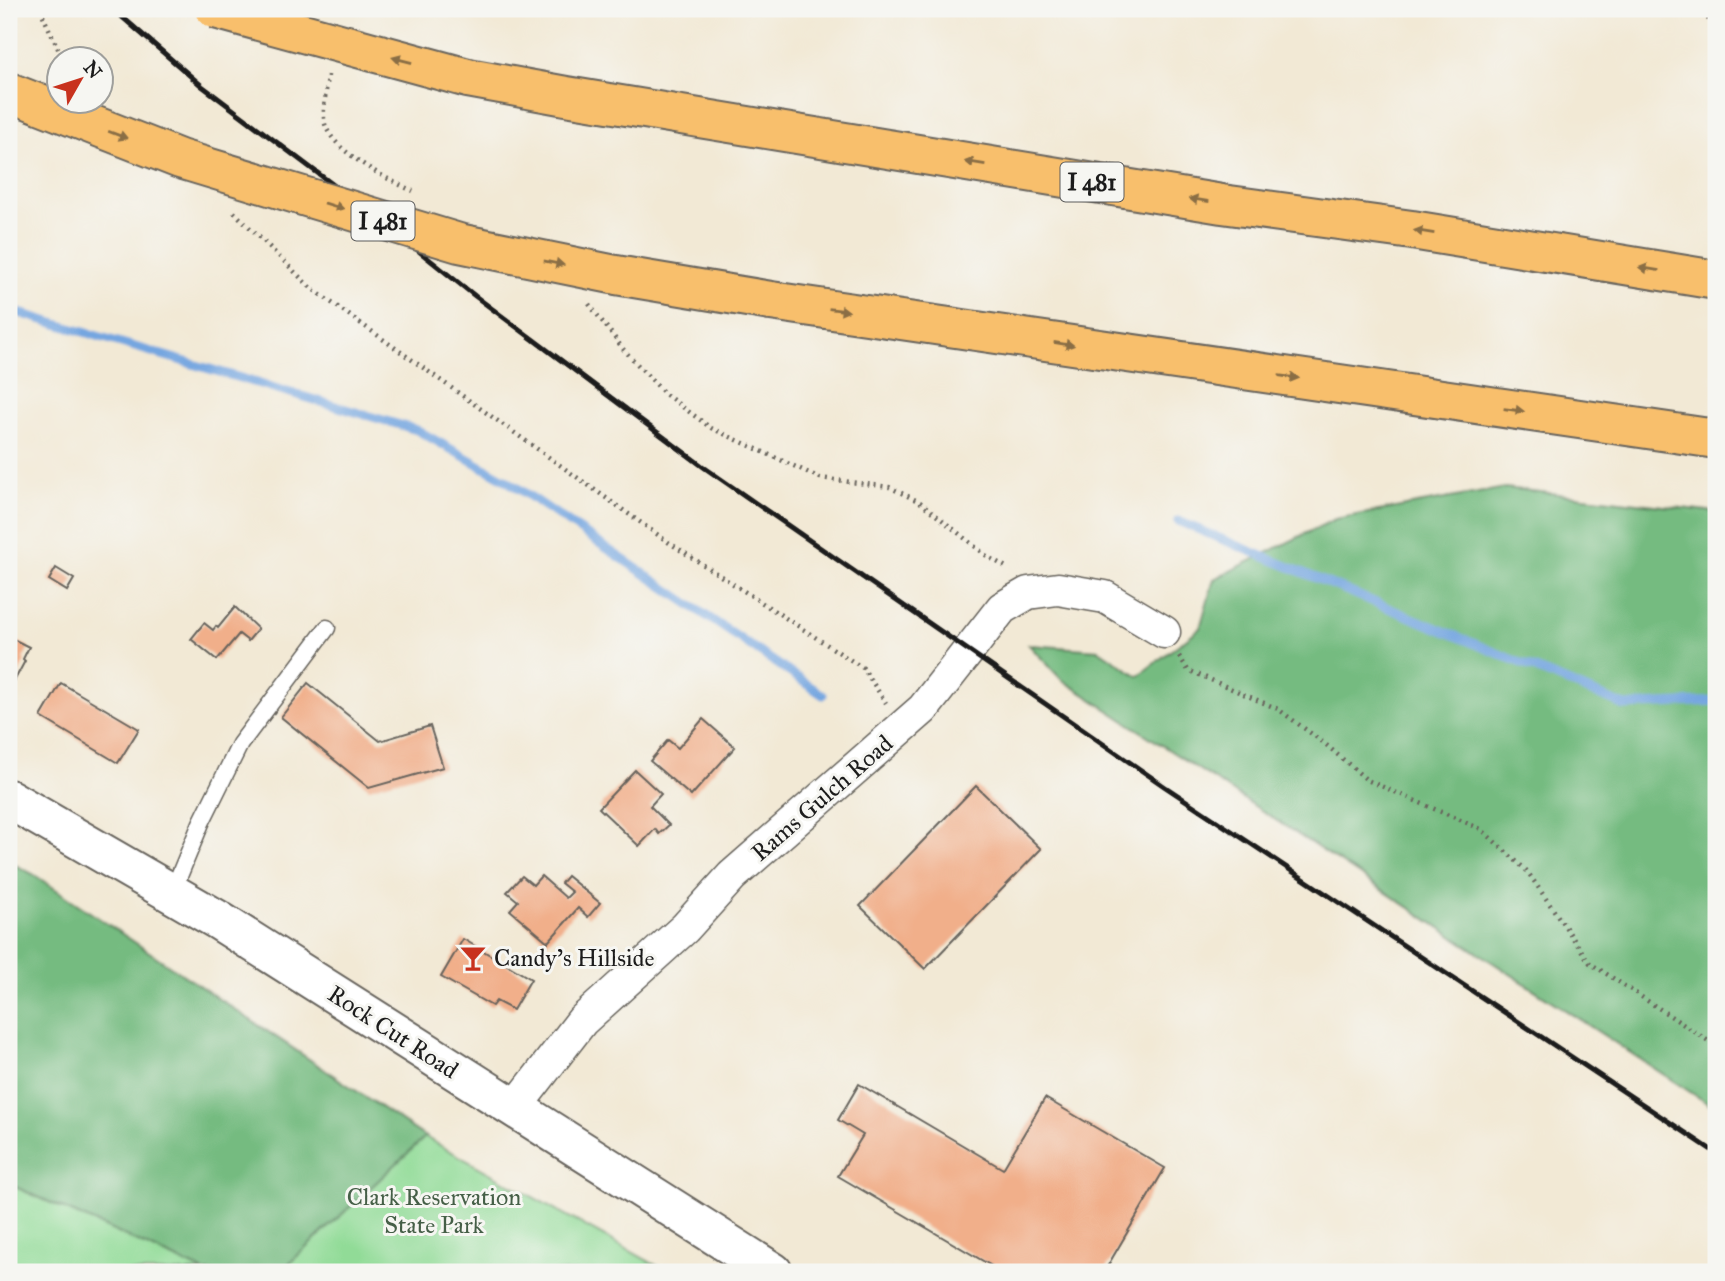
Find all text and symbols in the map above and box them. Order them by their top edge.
north arrow [46,46,116,116]
one-way arrow [391,54,413,65]
text: N [79,56,107,83]
one-way arrow [107,129,128,140]
one-way arrow [964,157,986,168]
road number: I 481 [1060,162,1124,202]
one-way arrow [1188,194,1210,205]
one-way arrow [324,201,345,211]
road number: I 481 [352,202,414,241]
one-way arrow [1413,226,1435,237]
one-way arrow [543,257,565,268]
one-way arrow [1638,263,1660,274]
one-way arrow [828,305,850,316]
one-way arrow [1053,339,1075,350]
one-way arrow [1278,372,1300,383]
one-way arrow [1503,405,1525,416]
street label: Rams Gulch Road [745,728,899,868]
bar icon: Candy's Hillside [458,943,488,973]
place label: Candy's Hillside [494,943,654,973]
street label: Rock Cut Road [322,979,464,1085]
park label: Clark Reservation State Park [347,1182,521,1240]

